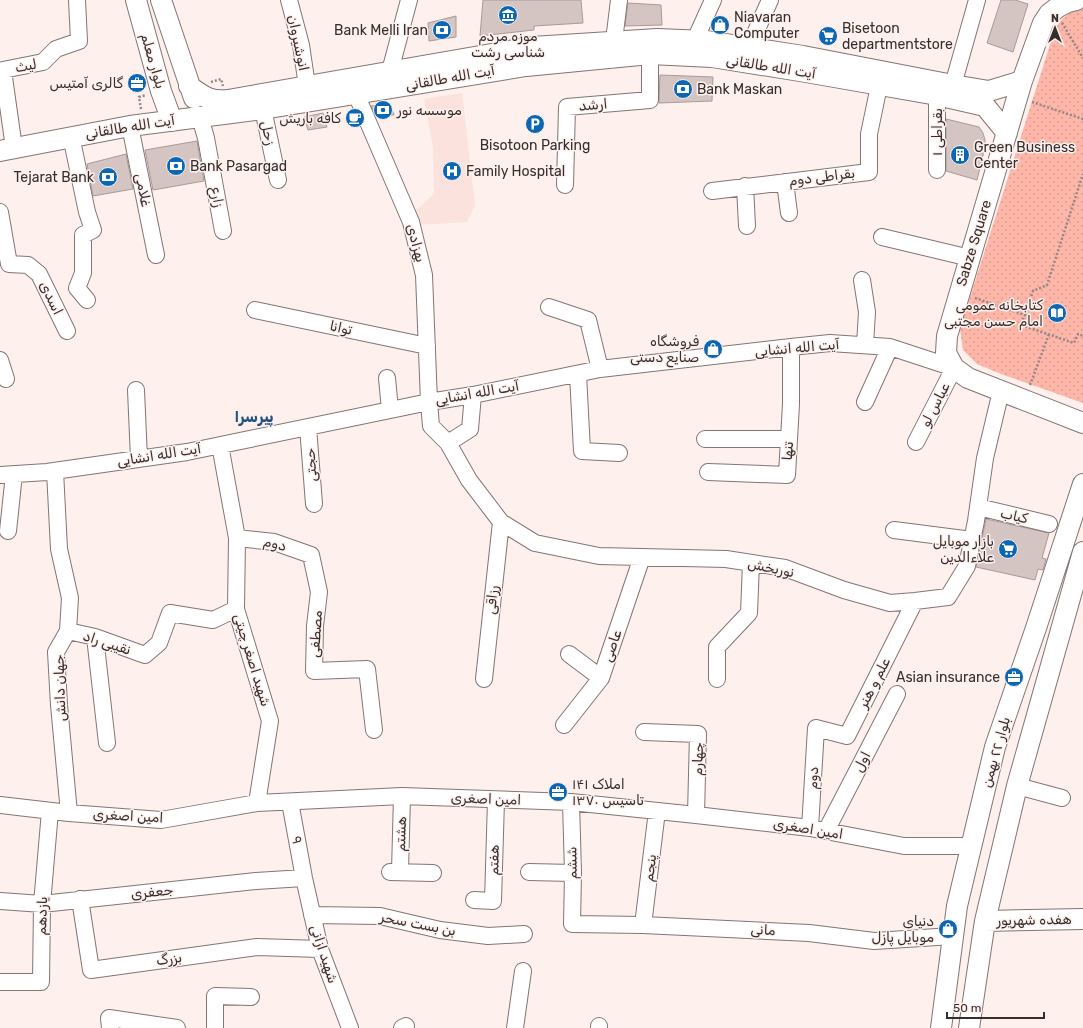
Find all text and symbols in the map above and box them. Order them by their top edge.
museum icon: موزه مردم شناسی رشت [497,4,519,26]
north arrow [1035,8,1075,48]
place label: Niavaran Computer [734,9,800,42]
text: N [1051,12,1059,25]
street label: انوشیروان [284,13,312,73]
shop icon: Niavaran Computer [709,14,731,36]
bank icon: Bank Melli Iran [431,19,453,41]
place label: Bisetoon departmentstore [842,20,953,53]
place label: Bank Melli Iran [334,22,428,39]
supermarket icon: Bisetoon departmentstore [817,25,839,47]
place label: موزه مردم شناسی رشت [471,28,545,61]
street label: بلوار معلم [137,31,169,91]
street label: آیت الله طالقانی [725,52,817,82]
street label: لیث [14,56,38,76]
street label: آیت الله طالقانی [404,62,496,94]
office icon: گالری آمتیس [126,72,148,94]
place label: گالری آمتیس [49,75,124,92]
bank icon: Bank Maskan [672,78,694,100]
place label: Bank Maskan [697,81,782,98]
street label: ارشد [578,95,608,115]
bank icon: موسسه نور [372,99,394,121]
place label: موسسه نور [396,102,462,119]
cafe icon: کافه باریش [344,107,366,129]
street label: بقراطی ۱ [929,108,946,156]
place label: کافه باریش [279,110,342,127]
street label: آیت الله طالقانی [84,112,176,142]
parking icon: Bisotoon Parking [524,113,546,135]
street label: زحل [257,119,279,147]
place label: Bisotoon Parking [480,137,590,154]
place label: Green Business Center [974,139,1075,172]
building icon: Green Business Center [949,144,971,166]
bank icon: Bank Pasargad [165,155,187,177]
place label: Bank Pasargad [190,158,287,175]
hospital icon: Family Hospital [441,160,463,182]
place label: Family Hospital [466,163,565,180]
street label: بقراطی دوم [788,165,856,190]
bank icon: Tejarat Bank [97,166,119,188]
place label: Tejarat Bank [14,169,95,186]
street label: غلامی [131,172,155,209]
street label: زارع [205,185,227,209]
street label: Sabze Square [953,198,995,288]
street label: بهزادی [403,222,429,264]
street label: اسدی [36,278,66,318]
place label: کتابخانه عمومی امام حسن مجتبی [944,297,1044,331]
library icon: کتابخانه عمومی امام حسن مجتبی [1046,302,1068,324]
street label: توانا [328,317,354,339]
place label: فروشگاه صنایع دستی [630,333,699,368]
street label: آیت الله انشایی [754,336,840,360]
shop icon: فروشگاه صنایع دستی [702,338,724,360]
street label: آیت الله انشایی [434,377,520,409]
street label: عباس لو [917,379,954,430]
district label: پیرسرا [234,408,274,427]
street label: آیت الله انشایی [116,440,202,470]
street label: تنها [779,441,797,461]
street label: حجتی [301,447,321,483]
street label: کیاب [999,505,1030,528]
street label: دوم [262,533,288,556]
place label: بازار موبایل علاءالدین [933,533,994,566]
supermarket icon: بازار موبایل علاءالدین [997,538,1019,560]
street label: نوربخش [746,555,796,581]
street label: رزاقی [482,585,502,615]
street label: مصطفی [306,610,326,658]
street label: شهید اصغر چیتی [230,611,274,709]
street label: نقیبی راد [81,627,133,659]
street label: عاصی [599,627,626,664]
street label: جهان دانش [50,654,70,722]
street label: علم و هنر [854,655,894,712]
office icon: Asian insurance [1003,666,1025,688]
place label: Asian insurance [896,669,1000,686]
street label: بلوار ۲۲ بهمن [978,715,1014,789]
street label: چهارم [689,742,708,776]
street label: اول [850,749,874,775]
street label: دوم [804,766,823,790]
place label: املاک ۱۴۱ تاسیس ۱۳۷۰ [572,776,644,809]
office icon: املاک ۱۴۱ تاسیس ۱۳۷۰ [547,781,569,803]
street label: امین اصغری [450,789,522,809]
street label: امین اصغری [92,806,164,826]
street label: امین اصغری [772,815,844,843]
street label: هشتم [392,816,410,852]
street label: ۹ [288,835,306,845]
street label: هفتم [485,845,503,875]
street label: ششم [563,846,581,880]
street label: پنجم [640,853,661,883]
street label: جعفری [130,881,174,903]
street label: یازدهم [33,896,51,936]
street label: بن بست سحر [378,908,457,940]
street label: هفده شهریور [995,911,1072,929]
place label: دنیای موبایل پازل [871,913,934,947]
shop icon: دنیای موبایل پازل [937,918,959,940]
street label: مانی [750,921,776,939]
street label: شهید ازانی [307,923,341,985]
street label: بزرگ [155,949,183,969]
scale bar [947,994,1044,1020]
text: 50 m [953,1001,981,1015]

